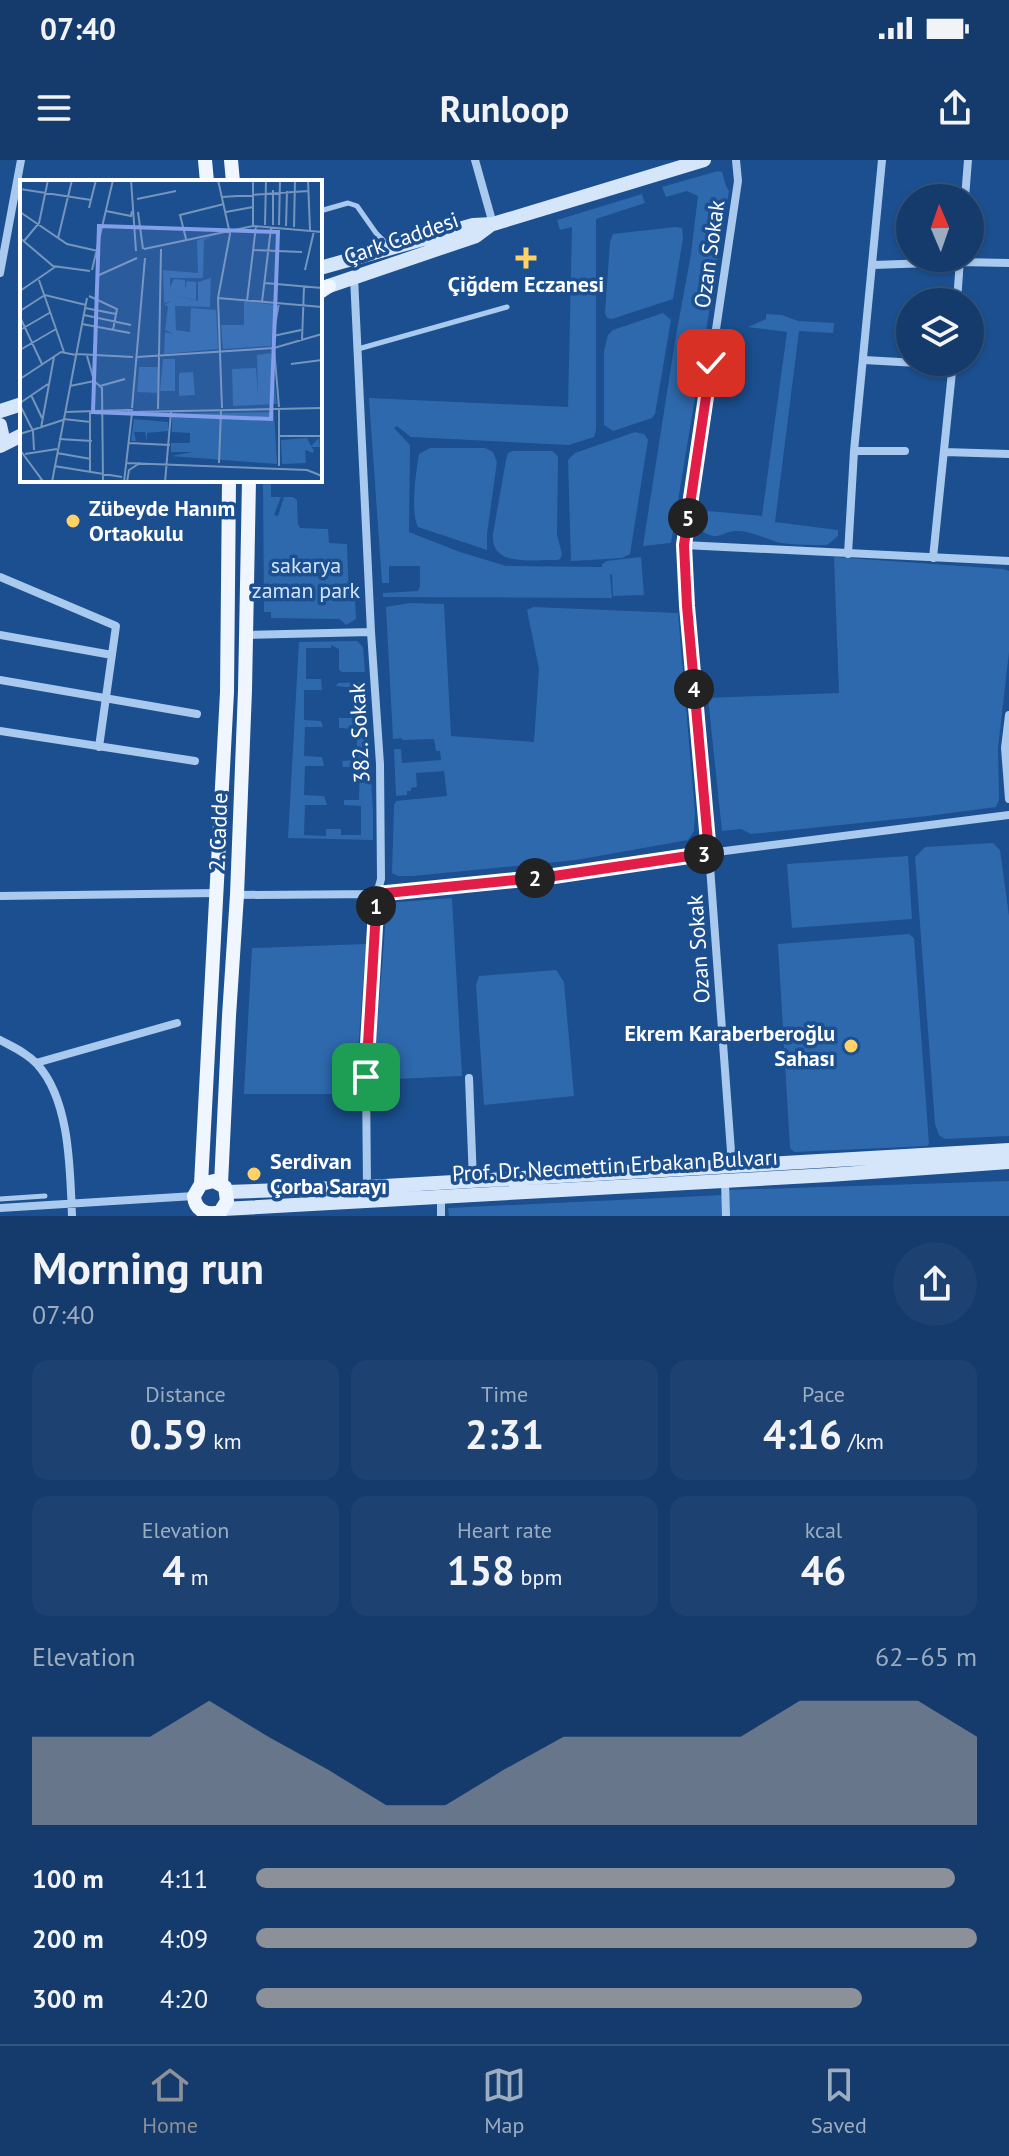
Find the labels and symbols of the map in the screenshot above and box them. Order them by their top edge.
inset map [20,180,322,482]
north arrow [896,184,984,272]
street label: Ozan Sokak [688,198,730,310]
street label: Çark Caddesi [340,205,462,271]
marker: Çiğdem Eczanesi [517,249,535,267]
place label: Çiğdem Eczanesi [448,270,604,298]
pin [677,329,745,397]
place label: Zübeyde Hanım Ortaokulu [89,494,235,547]
pin: 5 [668,498,708,538]
marker: Zübeyde Hanım Ortaokulu [64,512,82,530]
park label: sakarya zaman park [252,551,361,604]
pin: 4 [674,669,714,709]
street label: 382. Sokak [342,682,376,784]
street label: 2. Cadde [203,792,233,872]
pin: 3 [684,834,724,874]
pin: 2 [515,858,555,898]
pin: 1 [356,886,396,926]
street label: Ozan Sokak [680,893,716,1004]
place label: Ekrem Karaberberoğlu Sahası [625,1019,835,1072]
marker: Ekrem Karaberberoğlu Sahası [842,1037,860,1055]
pin [332,1043,400,1111]
street label: Prof. Dr. Necmettin Erbakan Bulvarı [451,1142,779,1188]
place label: Serdivan Çorba Sarayı [270,1147,387,1200]
marker: Serdivan Çorba Sarayı [245,1165,263,1183]

